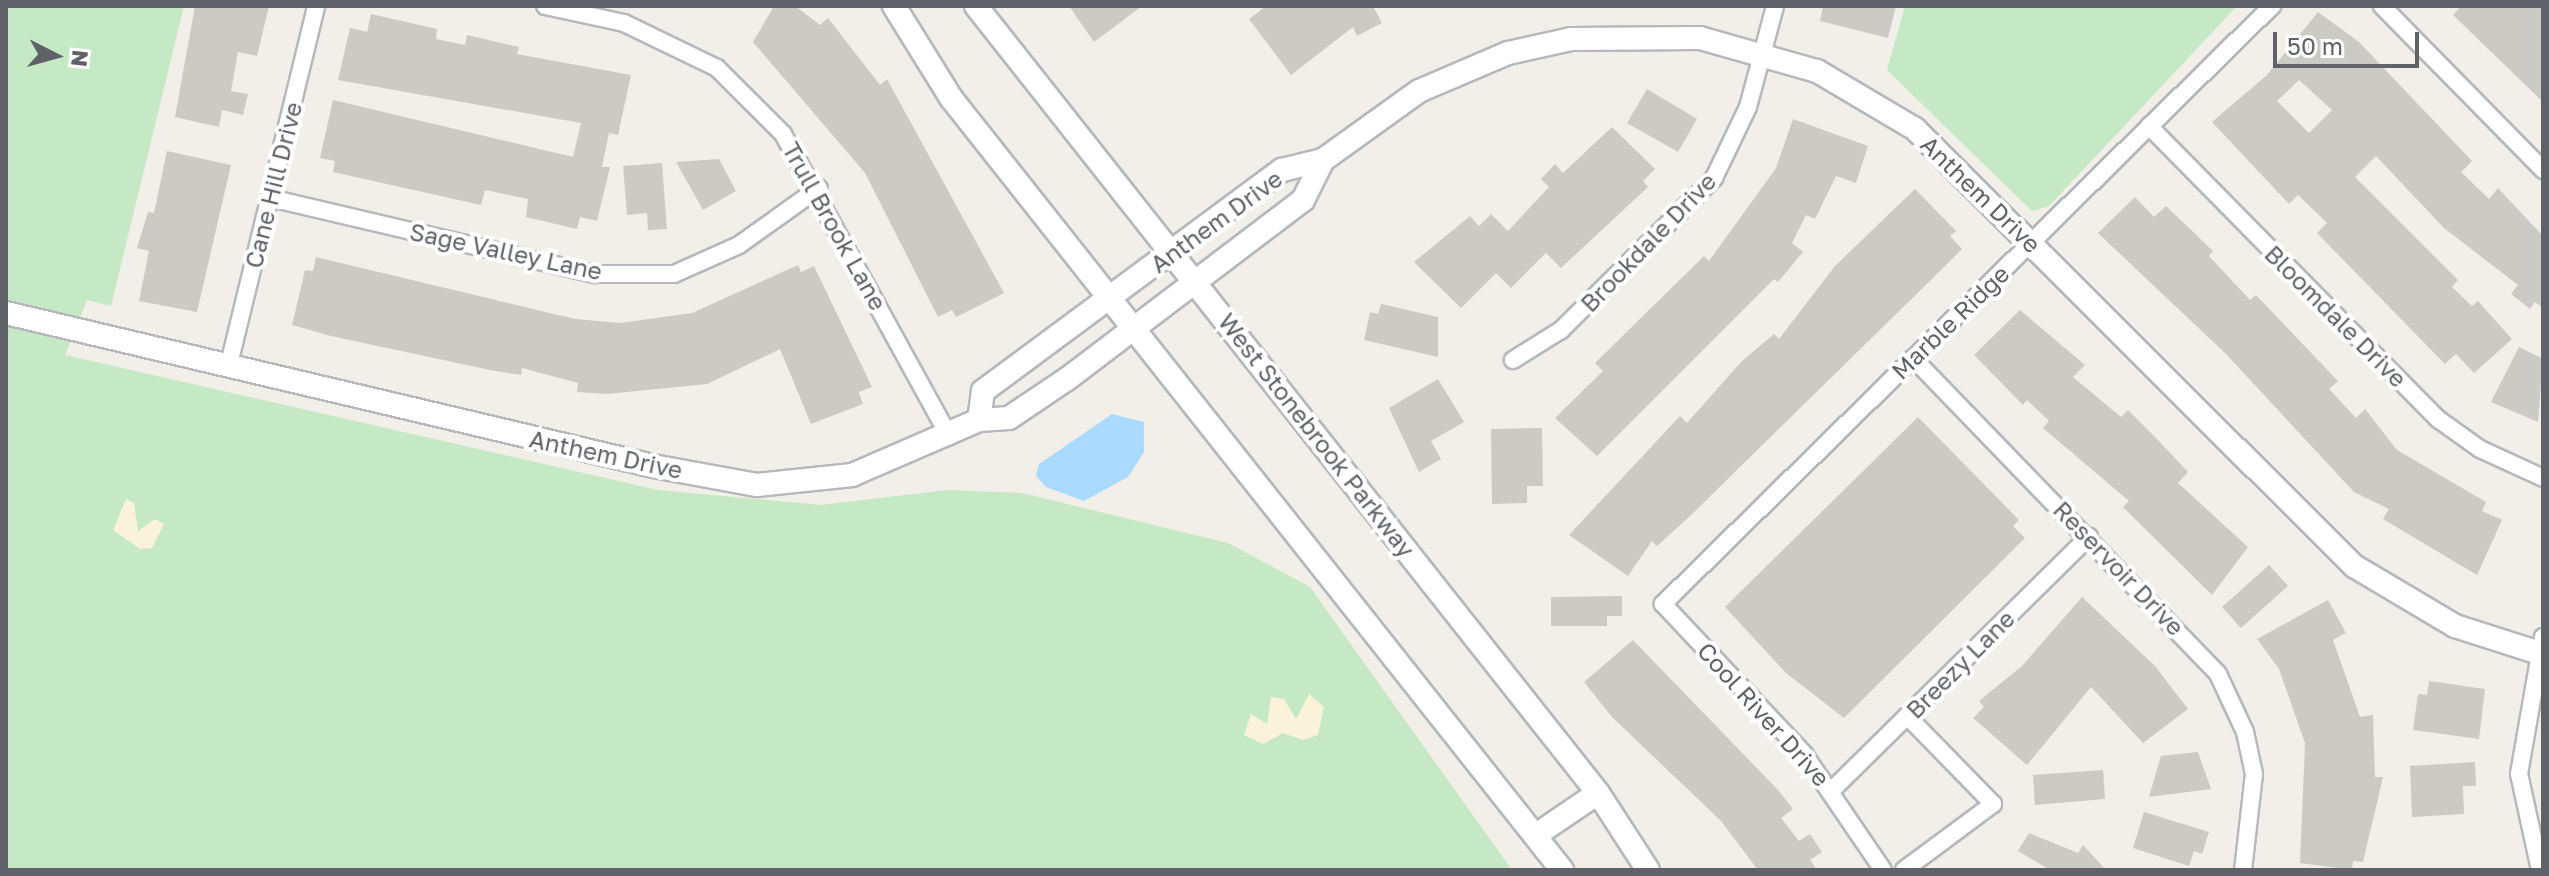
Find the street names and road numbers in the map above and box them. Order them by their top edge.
street label: Cane Hill Drive [238,99,308,271]
street label: Anthem Drive [1915,130,2047,258]
street label: Trull Brook Lane [777,137,893,315]
street label: Anthem Drive [1145,164,1287,278]
street label: Brookdale Drive [1574,166,1722,318]
street label: Sage Valley Lane [407,217,605,285]
street label: Bloomdale Drive [2259,239,2413,393]
street label: Marble Ridge [1885,259,2015,385]
street label: West Stonebrook Parkway [1213,307,1421,563]
street label: Anthem Drive [527,424,685,484]
street label: Reservoir Drive [2048,495,2190,641]
street label: Breezy Lane [1900,604,2020,724]
street label: Cool River Drive [1692,636,1836,792]

